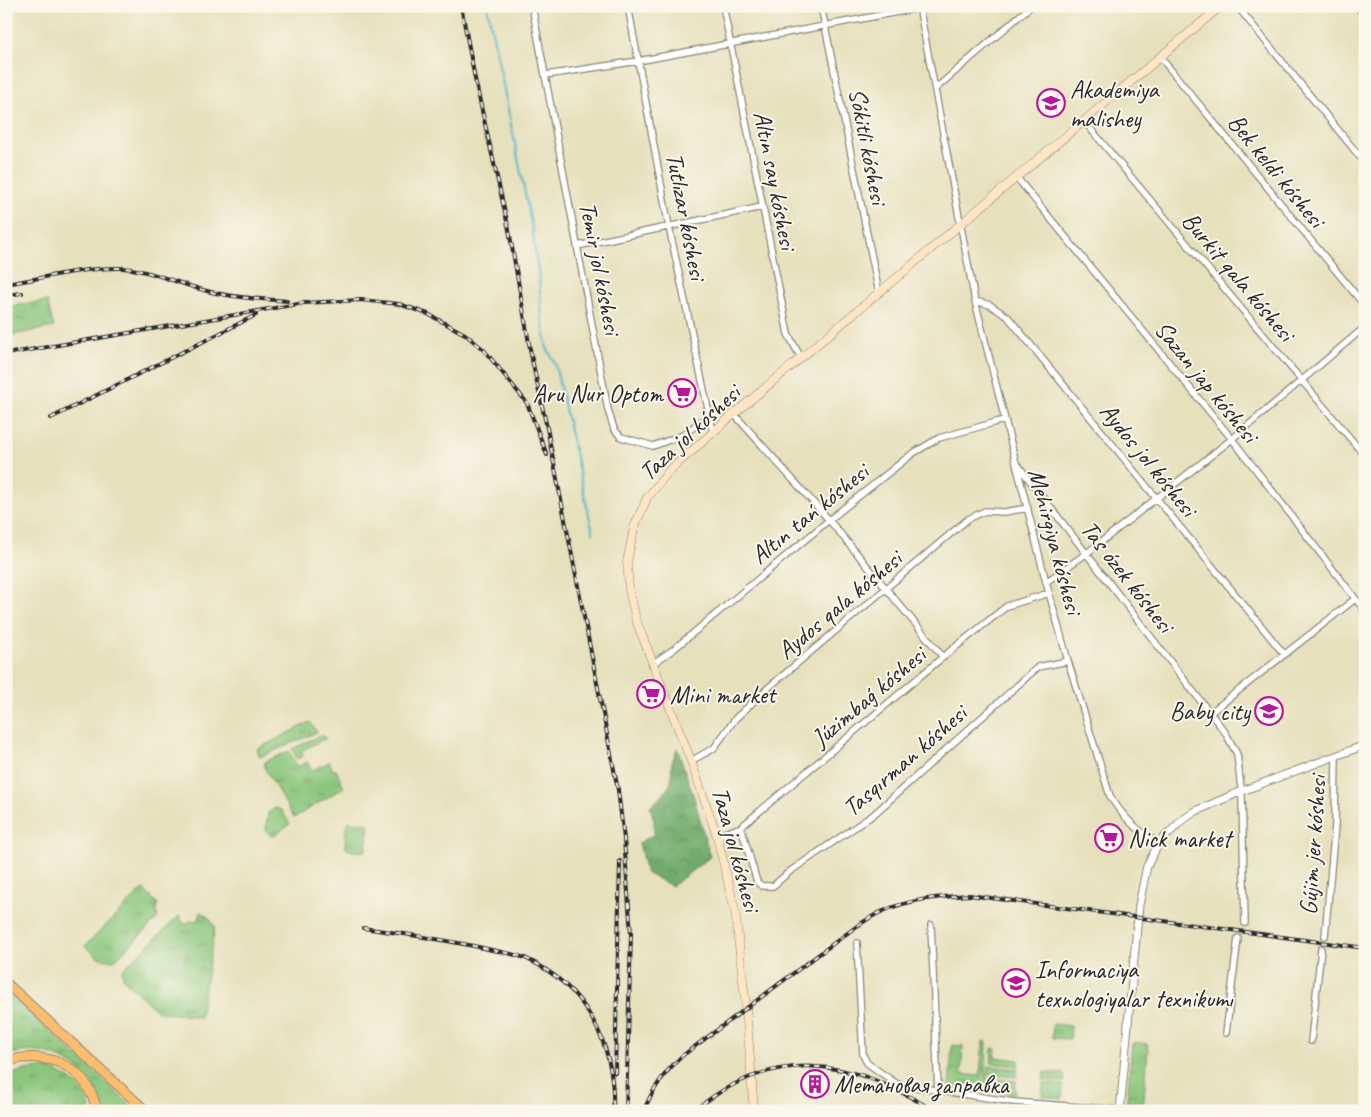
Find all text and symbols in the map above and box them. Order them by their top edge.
place label: Akademiya malishey [1070,74,1161,135]
street label: Sókitli kóshesi [841,86,896,210]
school or university icon: Akademiya malishey [1036,88,1066,118]
street label: Bek keldi kóshesi [1221,107,1334,237]
street label: Altın say kóshesi [746,108,805,255]
street label: Tutlızar kóshesi [658,150,715,286]
street label: Temir jol kóshesi [571,199,629,340]
street label: Burkit qala kóshesi [1175,205,1304,351]
street label: Sazan jap kóshesi [1147,314,1267,452]
street label: Taza jol kóshesi [632,375,750,488]
place label: Aru Nur Optom [533,378,665,410]
supermarket icon: Aru Nur Optom [667,378,697,408]
street label: Aydos jol kóshesi [1093,396,1206,526]
street label: Altın tań kóshesi [744,454,878,571]
street label: Mehirgiya kóshesi [1020,465,1091,621]
street label: Tas ózek kóshesi [1073,514,1183,642]
street label: Aydos qala kóshesi [771,541,911,666]
street label: Júzimbaǵ kóshesi [804,637,935,755]
supermarket icon: Mini market [636,679,666,709]
place label: Mini market [670,679,778,711]
street label: Tasqırman kóshesi [836,696,976,823]
place label: Baby city [1170,696,1251,728]
school or university icon: Baby city [1254,696,1284,726]
street label: Gújim jer kóshesi [1292,771,1334,916]
street label: Taza jol kóshesi [704,784,769,918]
supermarket icon: Nick market [1094,823,1124,853]
place label: Nick market [1128,823,1234,855]
place label: Informaciya texnologiyalar texnikumı [1035,954,1234,1015]
school or university icon: Informaciya texnologiyalar texnikumı [1001,968,1031,998]
building icon: Метановая заправка [800,1069,830,1099]
place label: Метановая заправка [834,1069,1011,1102]

